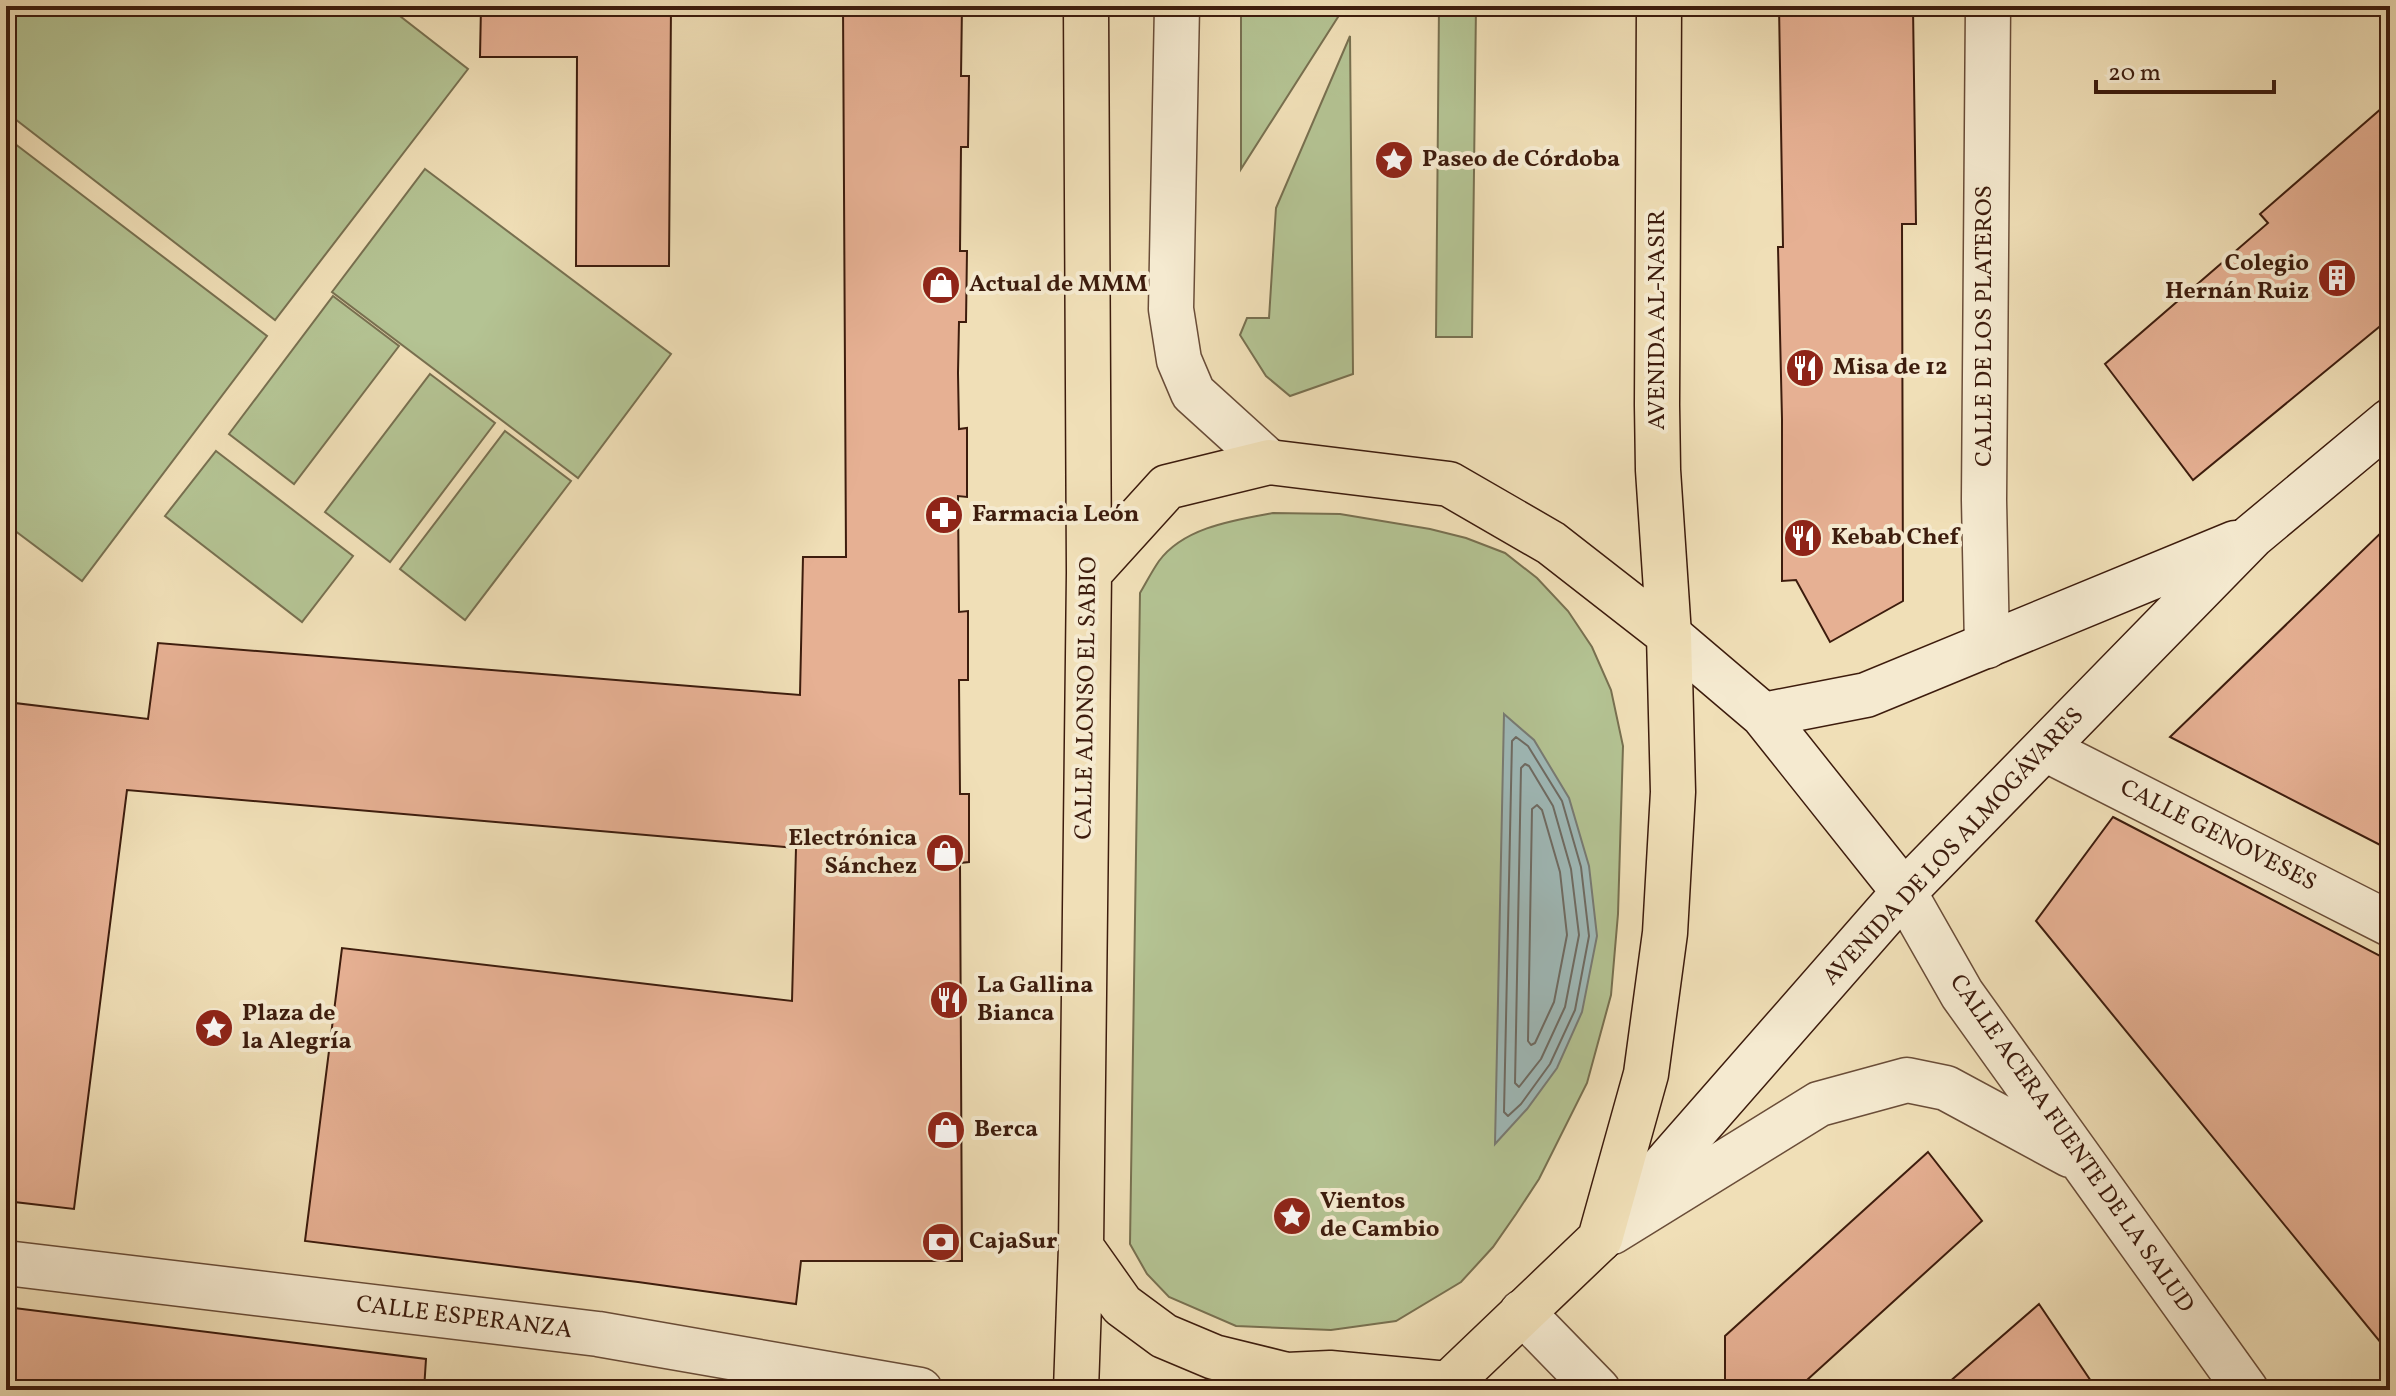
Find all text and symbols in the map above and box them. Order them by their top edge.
scale bar [2096,44,2274,94]
text: 20 m [2108,57,2161,91]
place icon: Paseo de Córdoba [1373,139,1415,181]
place label: Paseo de Córdoba [1422,143,1620,177]
street label: CALLE DE LOS PLATEROS [1968,185,2002,467]
street label: AVENIDA AL-NASIR [1641,210,1675,430]
place label: Colegio Hernán Ruiz [2165,247,2309,309]
building icon: Colegio Hernán Ruiz [2316,257,2358,299]
shop icon: Actual de MMM [920,264,962,306]
place label: Actual de MMM [969,268,1148,302]
restaurant icon: Misa de 12 [1784,347,1826,389]
place label: Misa de 12 [1833,351,1947,385]
pharmacy icon: Farmacia León [923,494,965,536]
place label: Farmacia León [972,498,1140,532]
restaurant icon: Kebab Chef [1782,517,1824,559]
place label: Kebab Chef [1831,521,1961,555]
street label: CALLE ALONSO EL SABIO [1068,556,1106,840]
street label: AVENIDA DE LOS ALMOGÁVARES [1816,700,2092,994]
street label: CALLE GENOVESES [2114,772,2322,900]
place label: Electrónica Sánchez [788,822,917,884]
shop icon: Electrónica Sánchez [924,832,966,874]
street label: CALLE ACERA FUENTE DE LA SALUD [1940,968,2202,1320]
place label: La Gallina Bianca [977,969,1093,1031]
restaurant icon: La Gallina Bianca [928,979,970,1021]
place label: Plaza de la Alegría [242,997,352,1059]
place icon: Plaza de la Alegría [193,1007,235,1049]
shop icon: Berca [925,1109,967,1151]
place label: Berca [974,1113,1038,1147]
place label: Vientos de Cambio [1320,1185,1440,1247]
place icon: Vientos de Cambio [1271,1195,1313,1237]
bank icon: CajaSur [920,1221,962,1263]
place label: CajaSur [969,1225,1058,1259]
street label: CALLE ESPERANZA [354,1288,574,1348]

